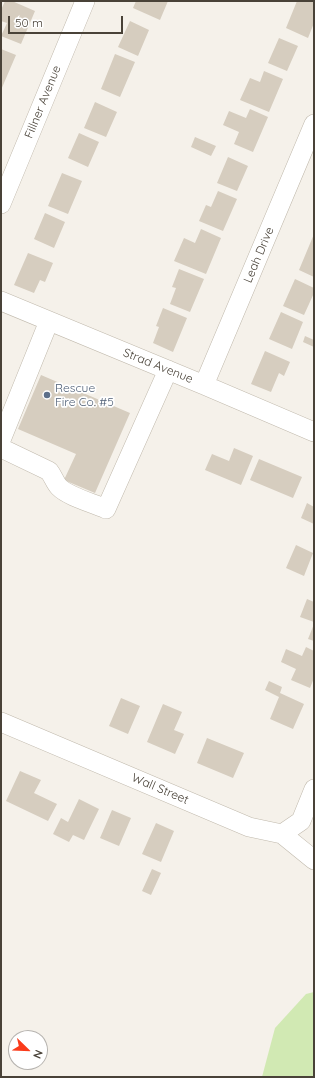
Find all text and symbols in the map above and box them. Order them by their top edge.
scale bar [10,8,125,34]
text: 50 m [15,15,43,30]
street label: Fillner Avenue [22,63,64,141]
street label: Leah Drive [241,225,277,285]
street label: Strad Avenue [121,345,195,387]
place label: Rescue Fire Co. #5 [55,381,114,409]
marker: Rescue Fire Co. #5 [42,390,52,400]
street label: Wall Street [129,771,191,807]
north arrow [8,1030,48,1070]
text: N [30,1048,46,1061]

